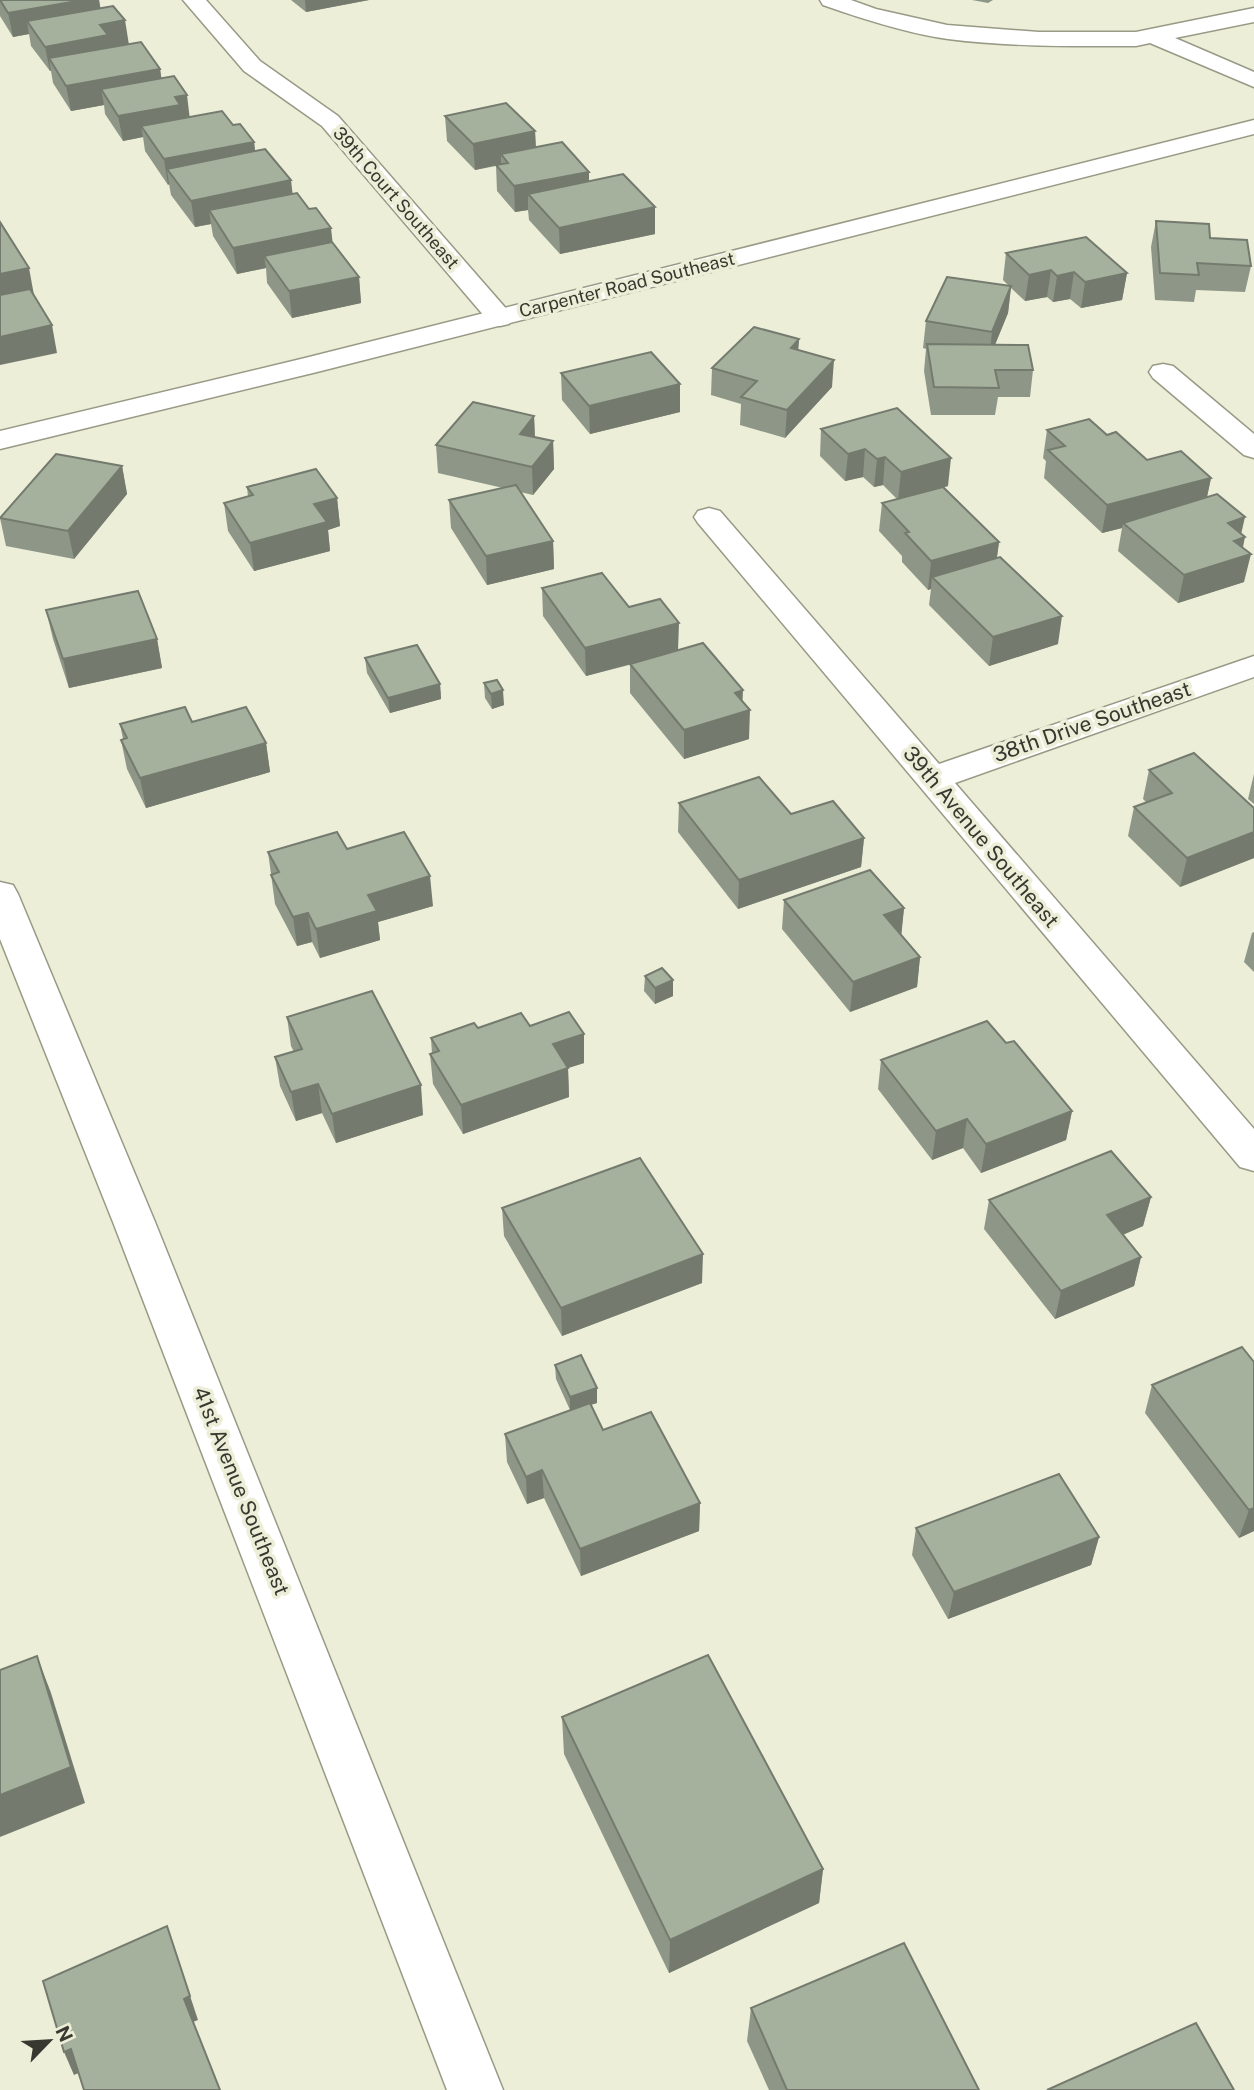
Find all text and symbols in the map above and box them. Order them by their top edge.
street label: 39th Court Southeast [329,122,464,273]
street label: Carpenter Road Southeast [517,248,737,321]
street label: 38th Drive Southeast [990,676,1194,767]
street label: 39th Avenue Southeast [898,741,1065,932]
street label: 41st Avenue Southeast [188,1383,295,1599]
north arrow [14,2006,84,2076]
text: N [51,2022,78,2045]

